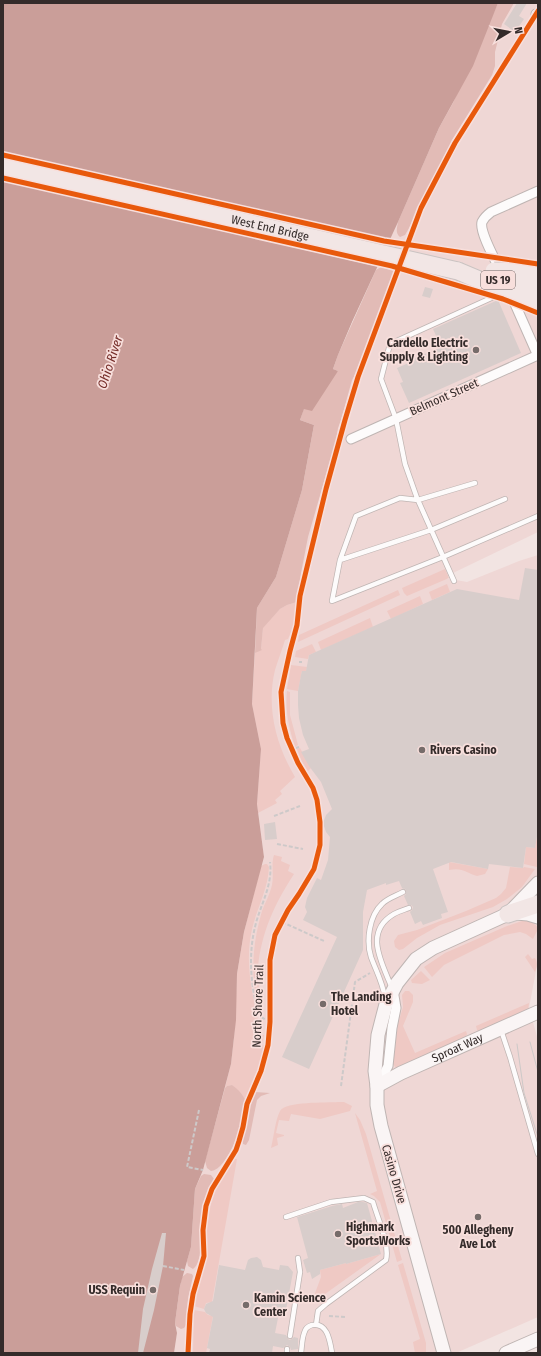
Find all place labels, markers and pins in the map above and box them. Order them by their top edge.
place label: Cardello Electric Supply & Lighting [380,336,469,364]
marker: Cardello Electric Supply & Lighting [471,345,481,355]
place label: Rivers Casino [430,743,497,757]
marker: Rivers Casino [417,745,427,755]
place label: The Landing Hotel [331,990,391,1018]
marker: The Landing Hotel [318,999,328,1009]
marker: 500 Allegheny Ave Lot [473,1212,483,1222]
place label: Highmark SportsWorks [346,1220,411,1248]
place label: 500 Allegheny Ave Lot [443,1223,514,1251]
marker: Highmark SportsWorks [333,1229,343,1239]
place label: USS Requin [88,1283,145,1297]
marker: USS Requin [148,1285,158,1295]
place label: Kamin Science Center [254,1291,326,1319]
marker: Kamin Science Center [241,1300,251,1310]

